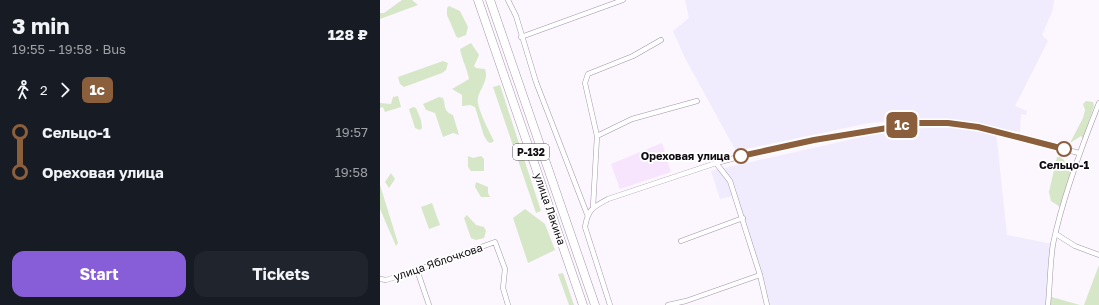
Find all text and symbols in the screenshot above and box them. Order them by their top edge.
text: 3 min [12,12,70,39]
text: 128 ₽ [328,25,368,43]
text: 19:55 – 19:58 · Bus [12,41,126,57]
icon: walk [12,79,34,101]
icon: forward [54,79,76,101]
text: 1с [90,81,105,98]
text: 2 [40,82,48,98]
line badge: 1с [884,112,920,138]
text: 1с [894,116,910,133]
text: Сельцо-1 [42,123,110,141]
text: 19:57 [335,124,368,140]
marker: Сельцо-1 [1056,141,1072,157]
road number: Р-132 [513,144,549,160]
marker: Ореховая улица [733,148,749,164]
place label: Ореховая улица [641,149,730,162]
place label: Сельцо-1 [1039,158,1089,171]
text: Ореховая улица [42,163,164,181]
text: 19:58 [334,164,368,180]
street label: улица Лакина [532,171,569,246]
street label: улица Яблочкова [392,240,484,283]
button: Start [12,251,186,297]
button: Tickets [194,251,368,297]

